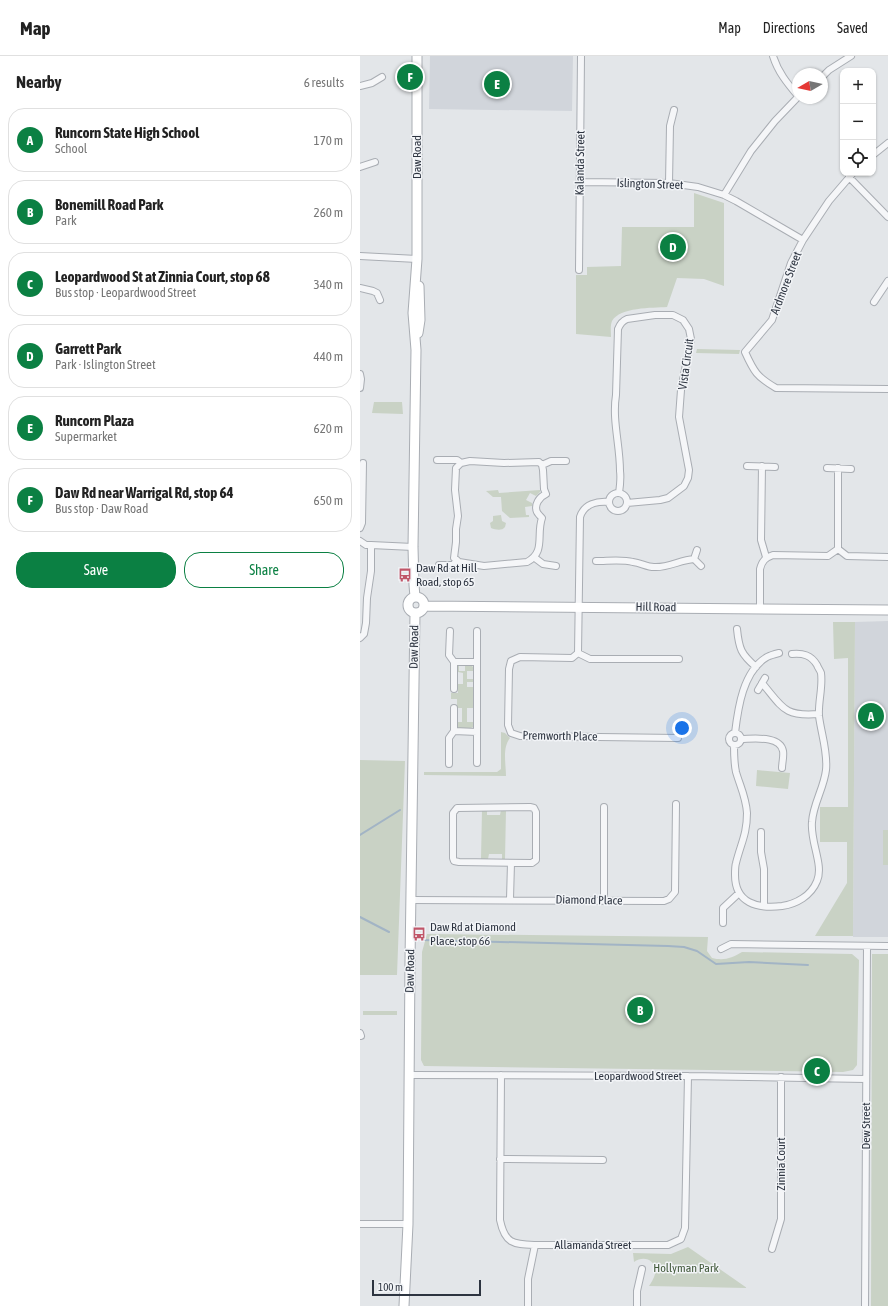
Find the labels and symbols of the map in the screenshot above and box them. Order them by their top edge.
pin: F [397,62,423,92]
north arrow [792,68,828,104]
pin: E [484,69,510,99]
street label: Kalanda Street [572,130,588,196]
street label: Daw Road [410,135,424,179]
street label: Islington Street [616,176,684,192]
pin: D [660,232,686,262]
street label: Ardmore Street [768,249,805,316]
street label: Vista Circuit [675,337,697,391]
place label: Daw Rd at Hill Road, stop 65 [416,561,478,589]
bus stop icon: Daw Rd at Hill Road, stop 65 [397,567,413,583]
street label: Hill Road [636,600,676,614]
street label: Daw Road [407,625,421,669]
pin: A [858,701,884,731]
your location [672,718,692,738]
street label: Premworth Place [522,728,598,744]
street label: Diamond Place [555,892,623,908]
place label: Daw Rd at Diamond Place, stop 66 [430,920,516,948]
bus stop icon: Daw Rd at Diamond Place, stop 66 [411,926,427,942]
street label: Daw Road [403,949,417,993]
pin: B [627,995,653,1025]
pin: C [804,1056,830,1086]
street label: Leopardwood Street [594,1069,683,1083]
street label: Dew Street [859,1102,873,1150]
street label: Zinnia Court [774,1137,788,1191]
street label: Allamanda Street [554,1238,632,1252]
park label: Hollyman Park [653,1261,719,1275]
scale bar [372,1278,481,1297]

